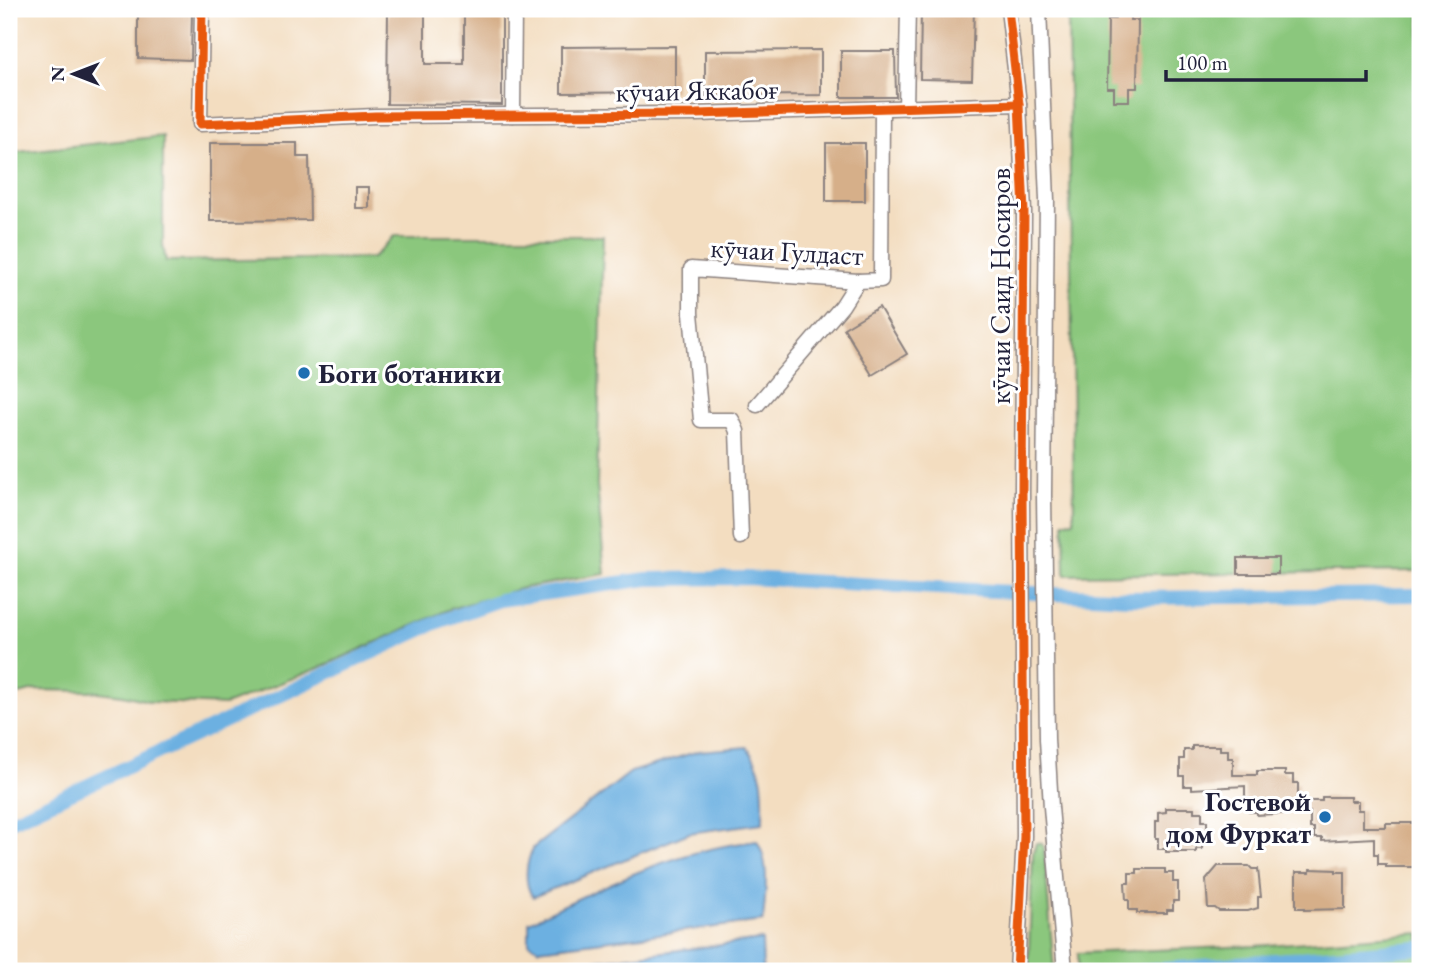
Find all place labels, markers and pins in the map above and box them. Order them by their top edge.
place label: Боги ботаники [318,355,501,391]
marker: Боги ботаники [296,365,312,381]
place label: Гостевой дом Фуркат [1166,783,1311,851]
marker: Гостевой дом Фуркат [1317,809,1333,825]

